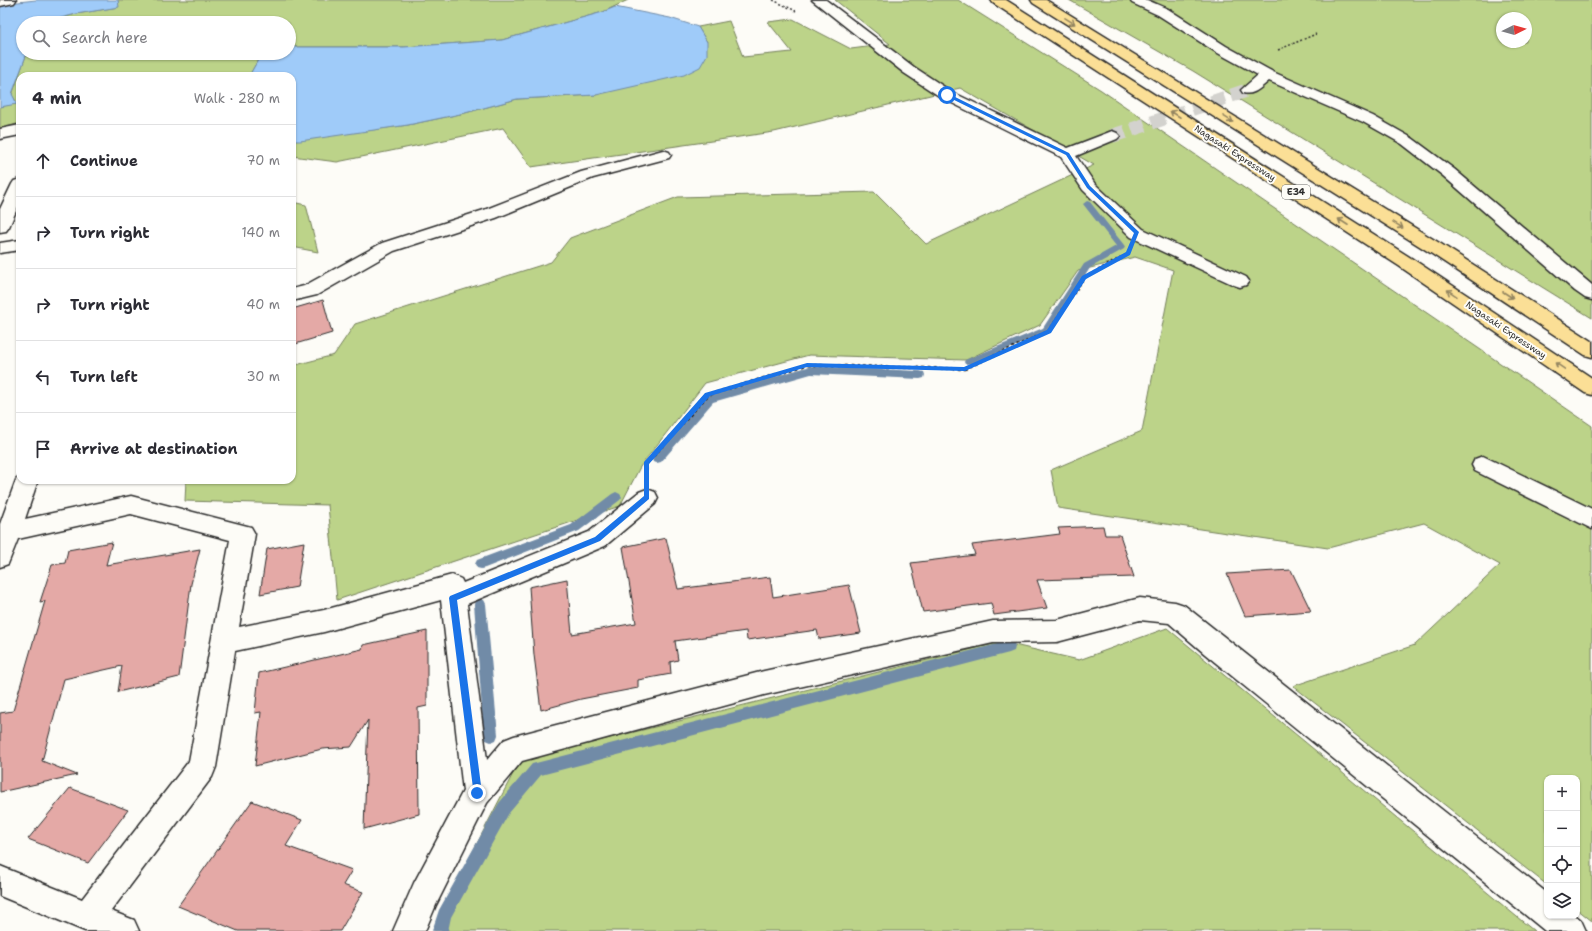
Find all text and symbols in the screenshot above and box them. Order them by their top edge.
north arrow [1496,12,1532,48]
search box [16,16,296,60]
one-way arrow [1065,16,1076,25]
icon: search [30,27,52,49]
text: Search here [62,28,148,48]
route start [938,86,956,104]
text: 4 min [32,87,82,109]
text: Walk · 280 m [194,90,280,107]
one-way arrow [1170,110,1181,118]
one-way arrow [1222,115,1233,123]
street label: Nagasaki Expressway [1192,122,1278,184]
icon: ahead [32,150,54,172]
text: Continue [70,151,138,171]
text: 70 m [246,152,280,169]
road number: E34 [1282,185,1310,199]
one-way arrow [1338,218,1349,226]
one-way arrow [1392,221,1404,229]
icon: right [32,222,54,244]
text: Turn right [70,223,150,243]
text: 140 m [241,224,280,241]
one-way arrow [1447,289,1458,297]
one-way arrow [1502,291,1513,299]
icon: right [32,294,54,316]
text: Turn right [70,295,150,315]
text: 40 m [246,296,280,313]
street label: Nagasaki Expressway [1463,299,1549,361]
one-way arrow [1554,362,1565,370]
icon: left [32,366,54,388]
text: Turn left [70,367,138,387]
text: 30 m [246,368,280,385]
icon: arrive [32,438,54,460]
text: Arrive at destination [70,439,238,459]
map controls [1544,775,1580,919]
button: + [1544,775,1580,811]
route end [468,784,486,802]
button: − [1544,811,1580,847]
button: locate [1544,847,1580,883]
button: layers [1544,883,1580,919]

